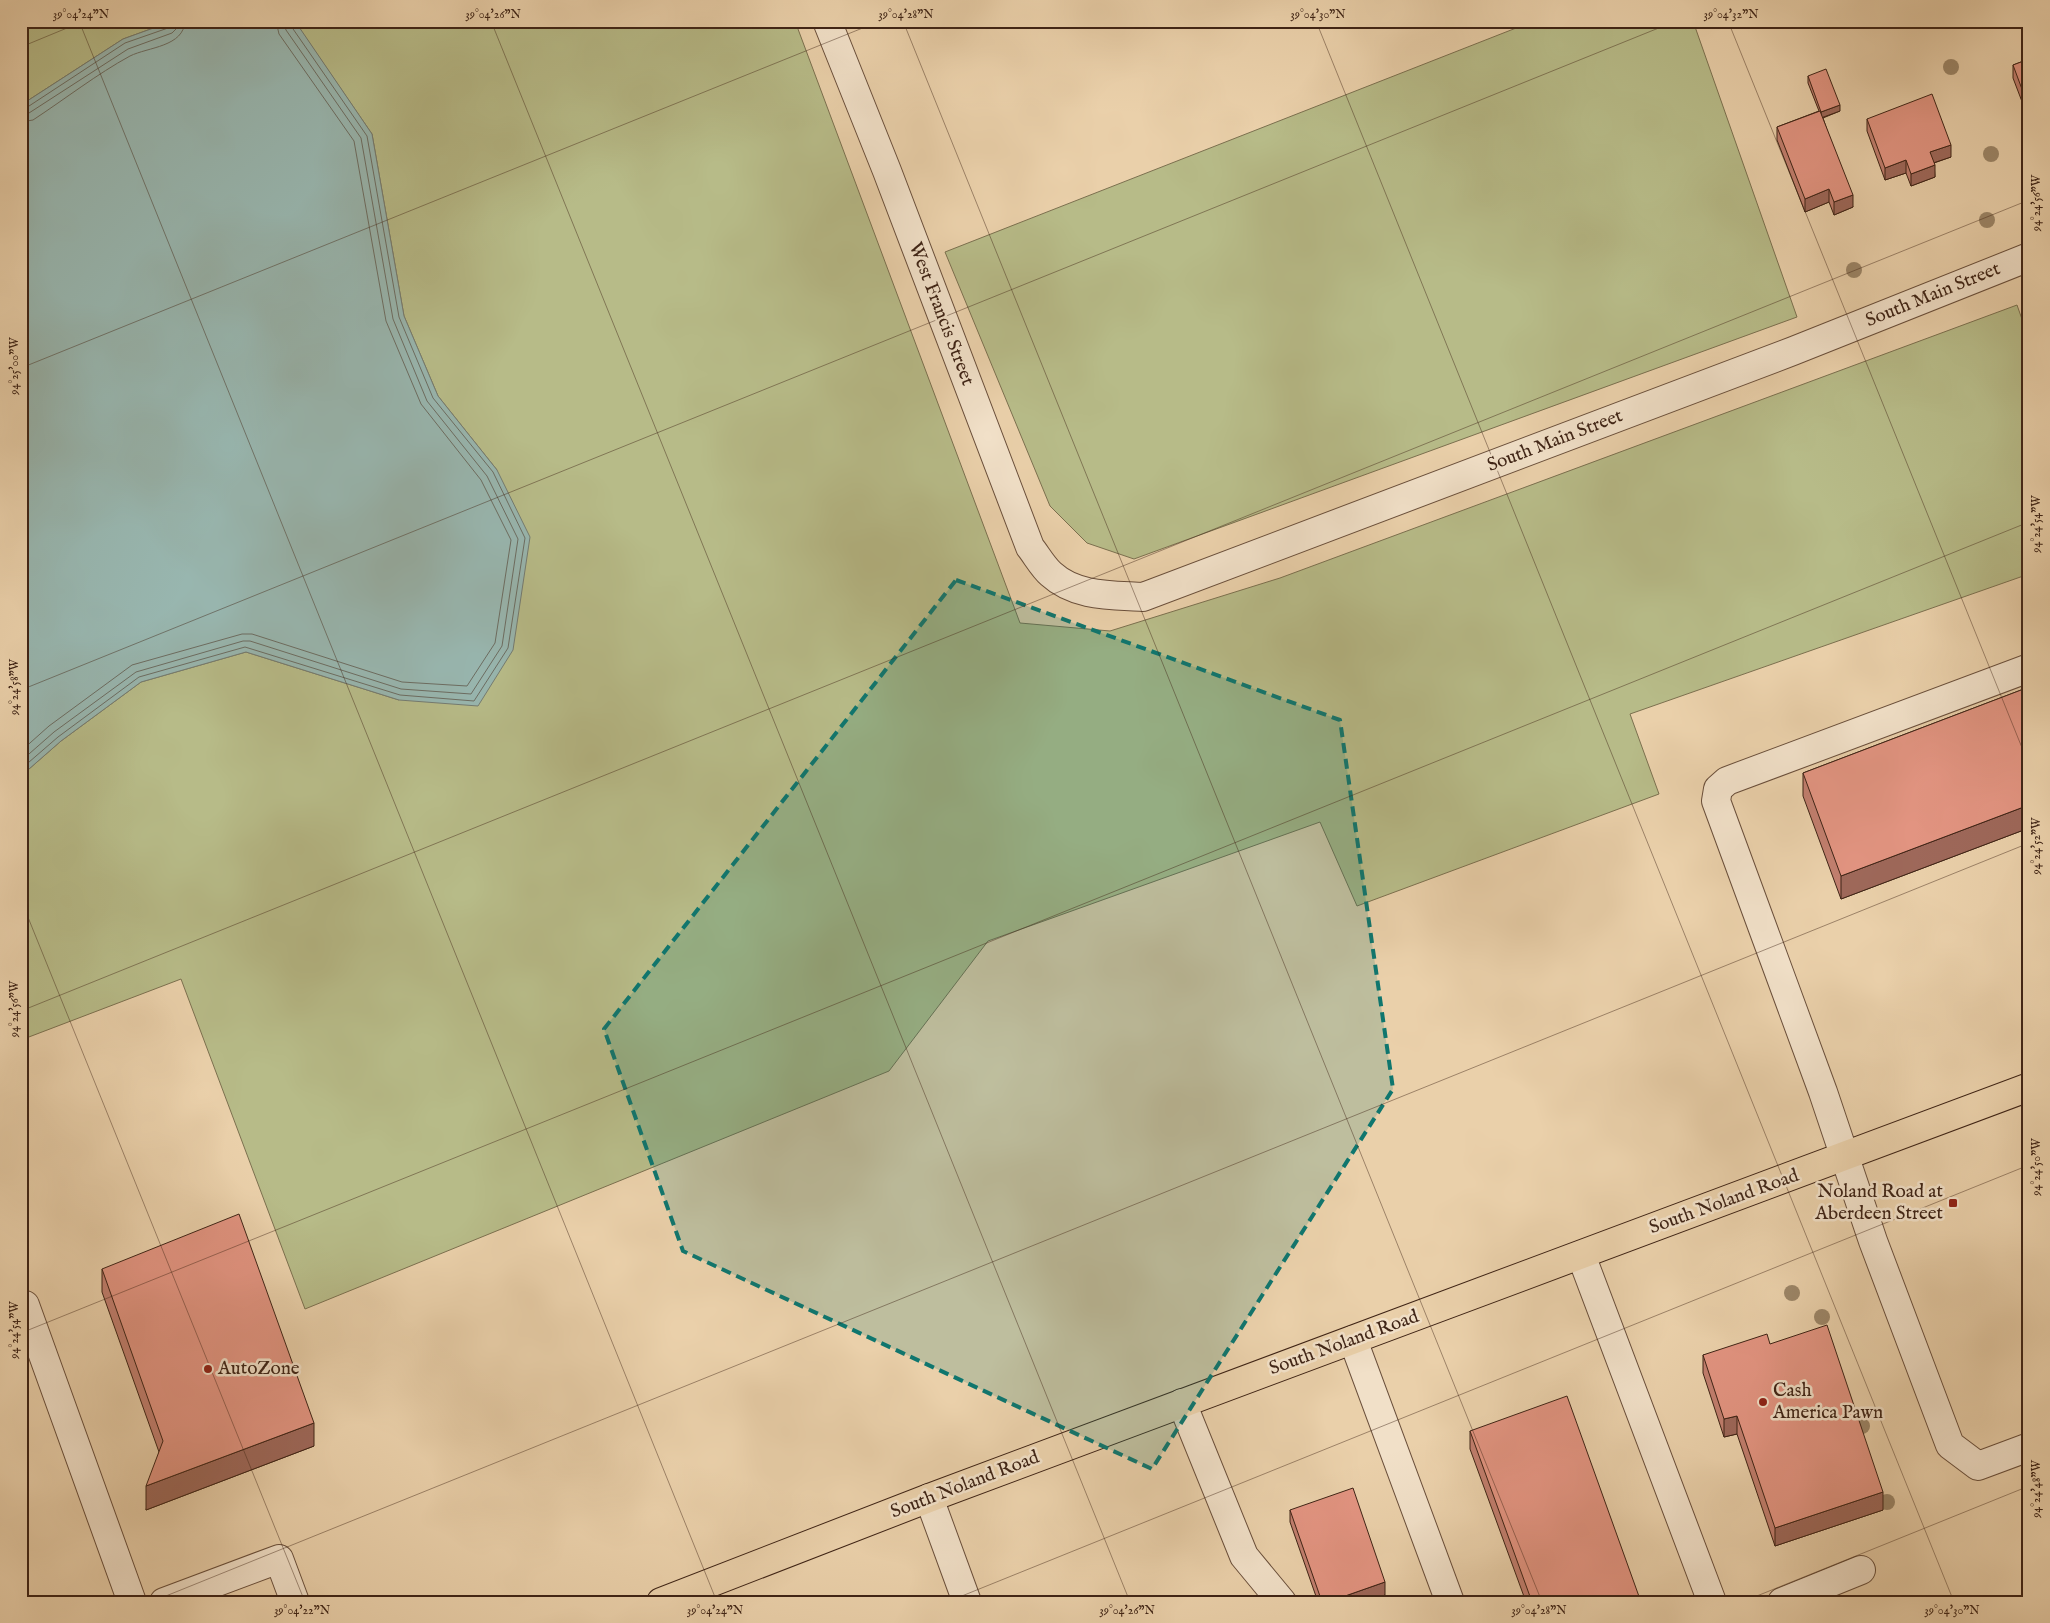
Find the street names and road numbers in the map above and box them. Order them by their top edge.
street label: West Francis Street [903,239,980,390]
street label: South Main Street [1862,257,2004,333]
street label: South Main Street [1484,404,1627,478]
street label: South Noland Road [1646,1164,1803,1240]
street label: South Noland Road [1266,1305,1423,1381]
street label: South Noland Road [887,1445,1044,1524]

